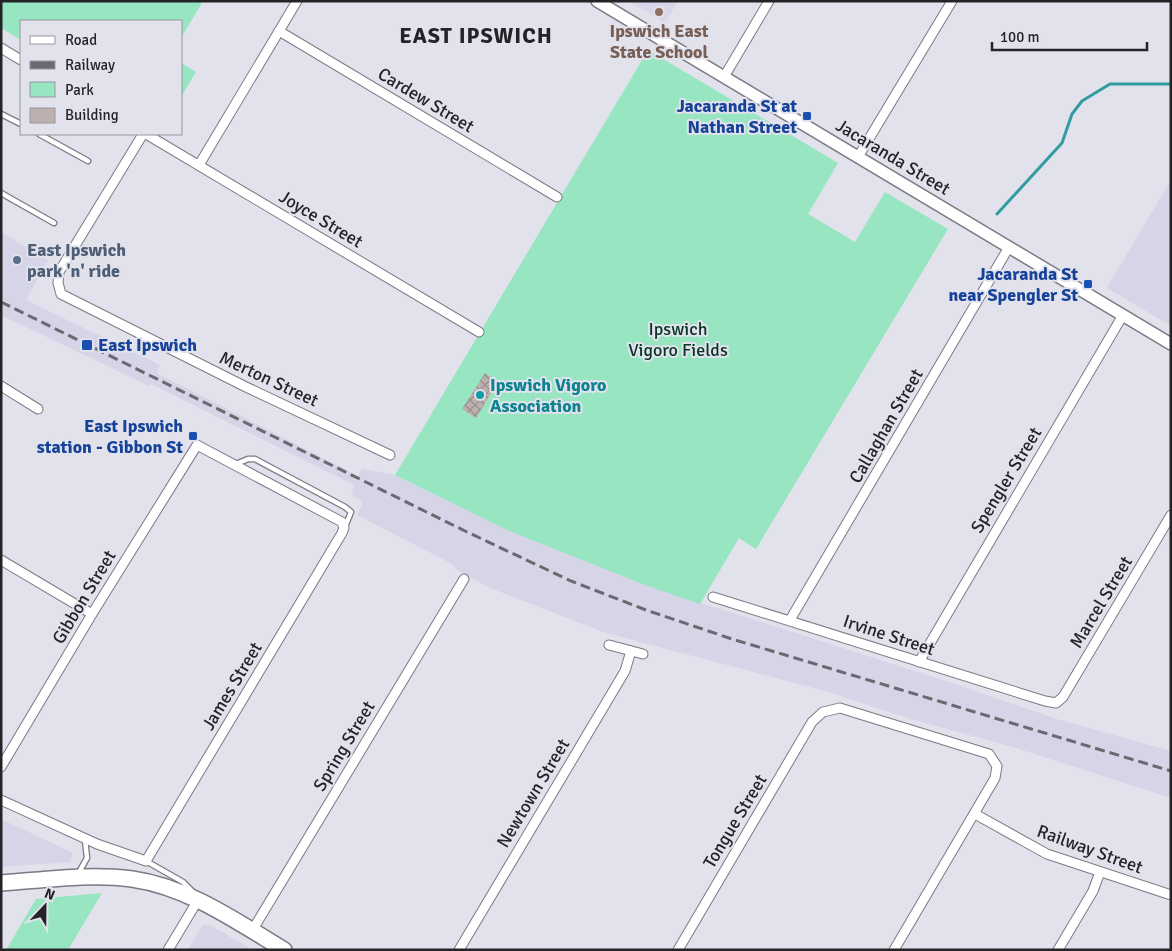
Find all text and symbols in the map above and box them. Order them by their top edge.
marker: Ipswich East State School [653,6,665,18]
legend [20,20,182,135]
place label: Ipswich East State School [609,20,709,63]
scale bar [992,20,1147,52]
district label: EAST IPSWICH [399,22,553,49]
text: 100 m [1000,28,1040,46]
text: Road [65,31,97,49]
text: Railway [65,56,115,74]
street label: Cardew Street [374,63,478,137]
text: Park [65,81,94,99]
place label: Jacaranda St at Nathan Street [676,95,797,138]
text: Building [65,106,119,124]
marker: Jacaranda St at Nathan Street [801,110,813,122]
street label: Jacaranda Street [832,114,954,200]
street label: Joyce Street [275,185,367,253]
place label: East Ipswich park 'n' ride [27,239,126,282]
marker: East Ipswich park 'n' ride [11,254,23,266]
place label: Jacaranda St near Spengler St [948,263,1078,306]
marker: Jacaranda St near Spengler St [1082,278,1094,290]
park label: Ipswich Vigoro Fields [628,318,728,361]
place label: East Ipswich [98,334,197,356]
marker: East Ipswich [80,338,94,352]
street label: Merton Street [216,346,322,412]
street label: Callaghan Street [844,365,928,487]
place label: Ipswich Vigoro Association [490,374,607,417]
marker: Ipswich Vigoro Association [474,389,486,401]
place label: East Ipswich station - Gibbon St [37,415,183,458]
street label: Spengler Street [966,423,1046,537]
marker: East Ipswich station - Gibbon St [187,430,199,442]
street label: Gibbon Street [47,546,121,648]
street label: Marcel Street [1065,552,1137,652]
street label: Irvine Street [840,610,938,660]
street label: James Street [197,638,267,734]
street label: Spring Street [308,697,380,795]
street label: Newtown Street [492,734,574,852]
street label: Tongue Street [698,770,772,872]
street label: Railway Street [1034,820,1146,878]
north arrow [20,881,70,931]
text: N [42,885,57,904]

